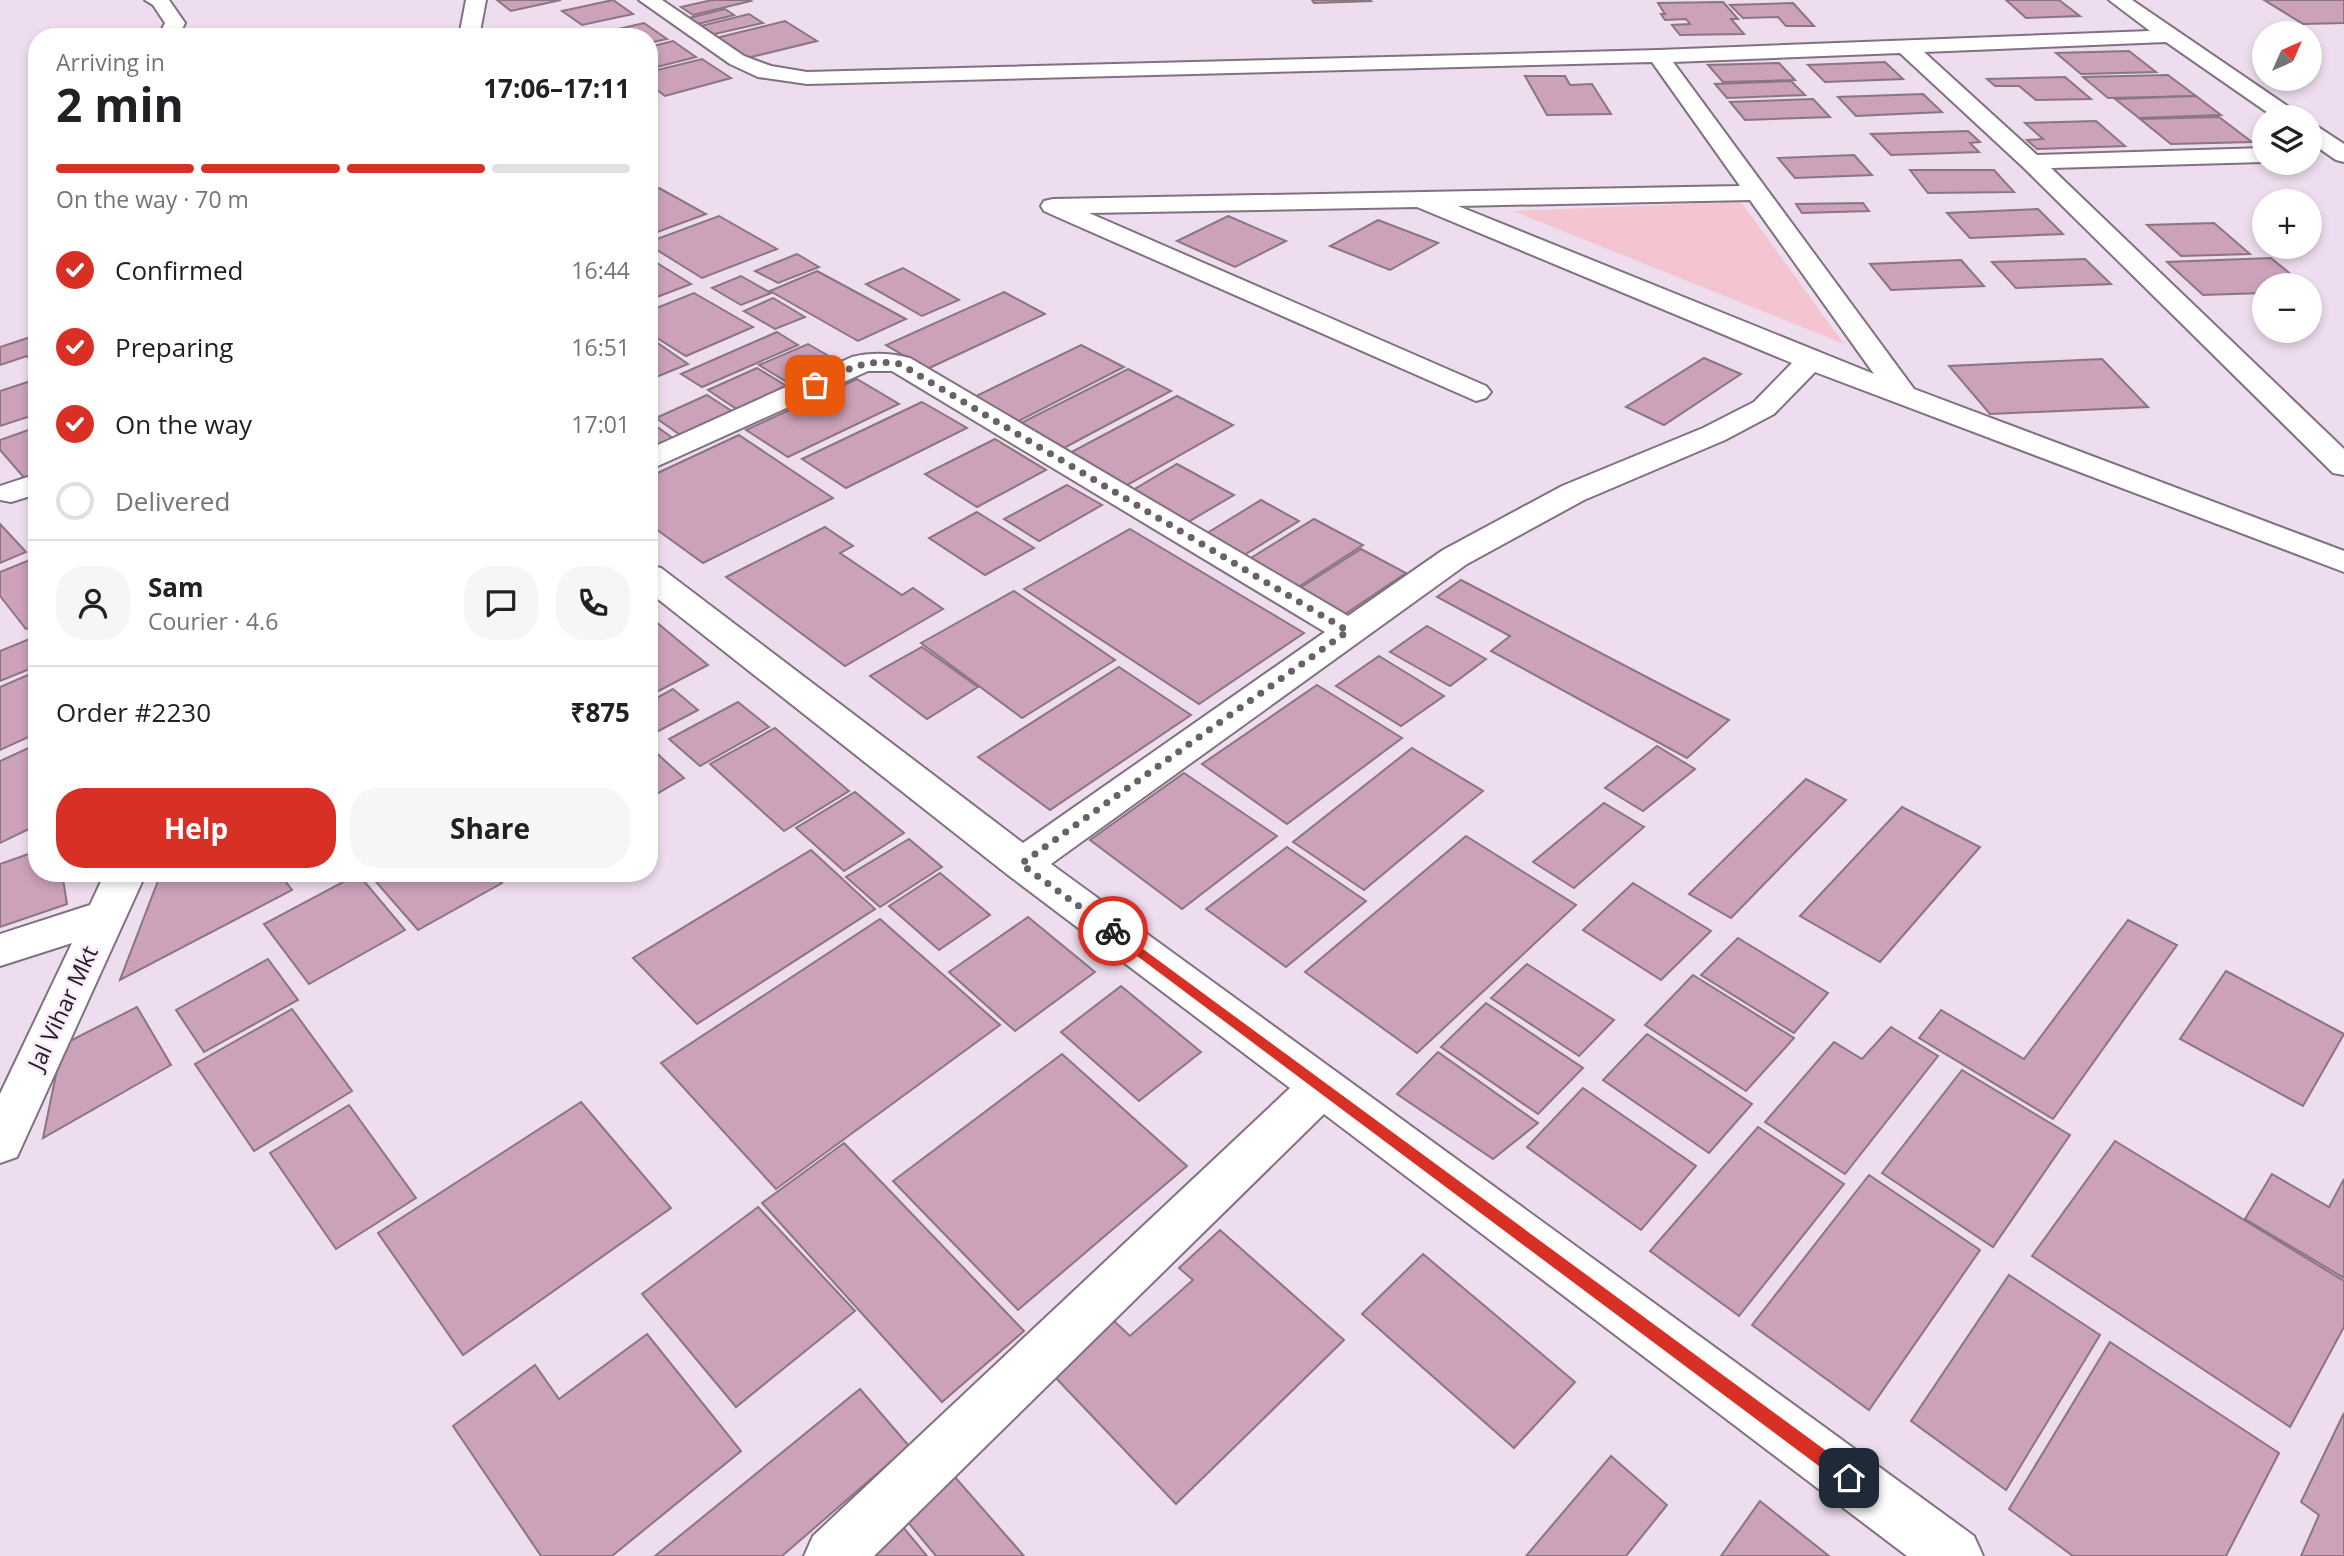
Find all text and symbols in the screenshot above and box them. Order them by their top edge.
north arrow [2252,21,2322,91]
map controls [2252,21,2322,343]
text: Arriving in [56,46,165,78]
text: 17:06–17:11 [483,70,630,106]
text: 2 min [56,73,184,135]
button: layers [2252,105,2322,175]
text: On the way · 70 m [56,183,249,215]
button: + [2252,189,2322,259]
icon: check [56,251,94,289]
text: Confirmed [115,252,243,288]
text: 16:44 [571,254,630,286]
button: − [2252,273,2322,343]
icon: check [56,328,94,366]
text: Preparing [115,329,233,365]
text: 16:51 [571,331,630,363]
pin [785,355,845,415]
icon: bag [796,366,834,404]
icon: check [56,405,94,443]
text: On the way [115,406,252,442]
text: 17:01 [571,408,630,440]
text: Delivered [115,483,230,519]
button: person [56,566,130,640]
button: chat [464,566,538,640]
button: phone [556,566,630,640]
text: Sam [148,569,204,605]
text: Courier · 4.6 [148,605,278,637]
text: Order #2230 [56,694,211,730]
text: ₹875 [571,694,630,730]
button: Help [56,788,336,868]
button: Share [350,788,630,868]
courier [1078,896,1148,966]
icon: bike [1094,912,1132,950]
street label: Jal Vihar Mkt [19,940,105,1077]
pin [1819,1448,1879,1508]
icon: home [1830,1459,1868,1497]

